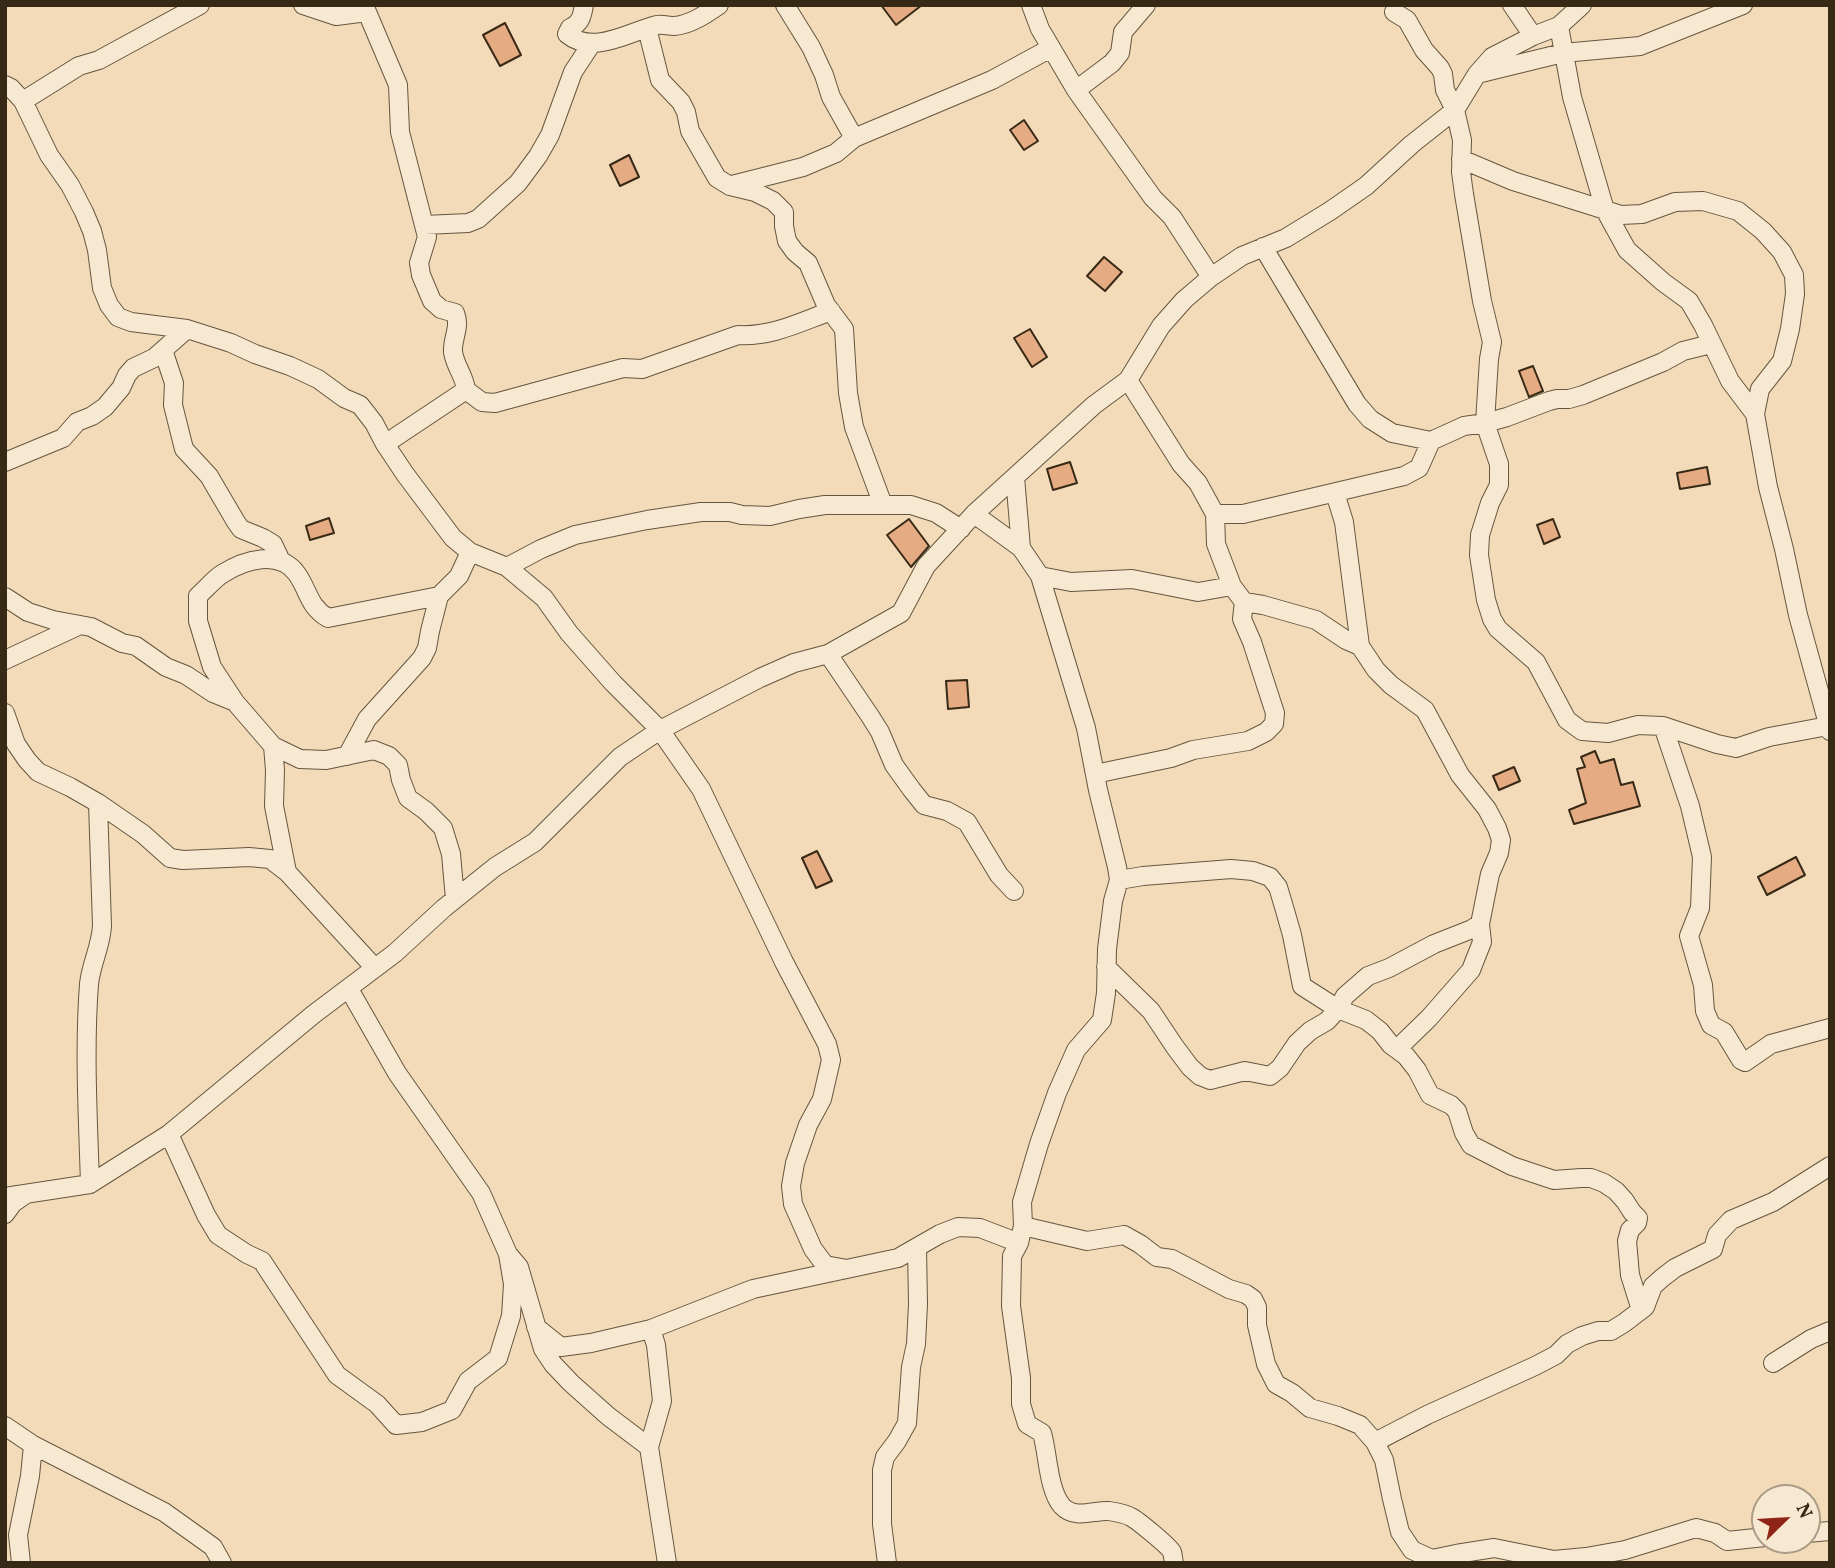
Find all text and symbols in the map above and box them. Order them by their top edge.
north arrow [1751,1484,1821,1554]
text: N [1789,1500,1818,1523]

